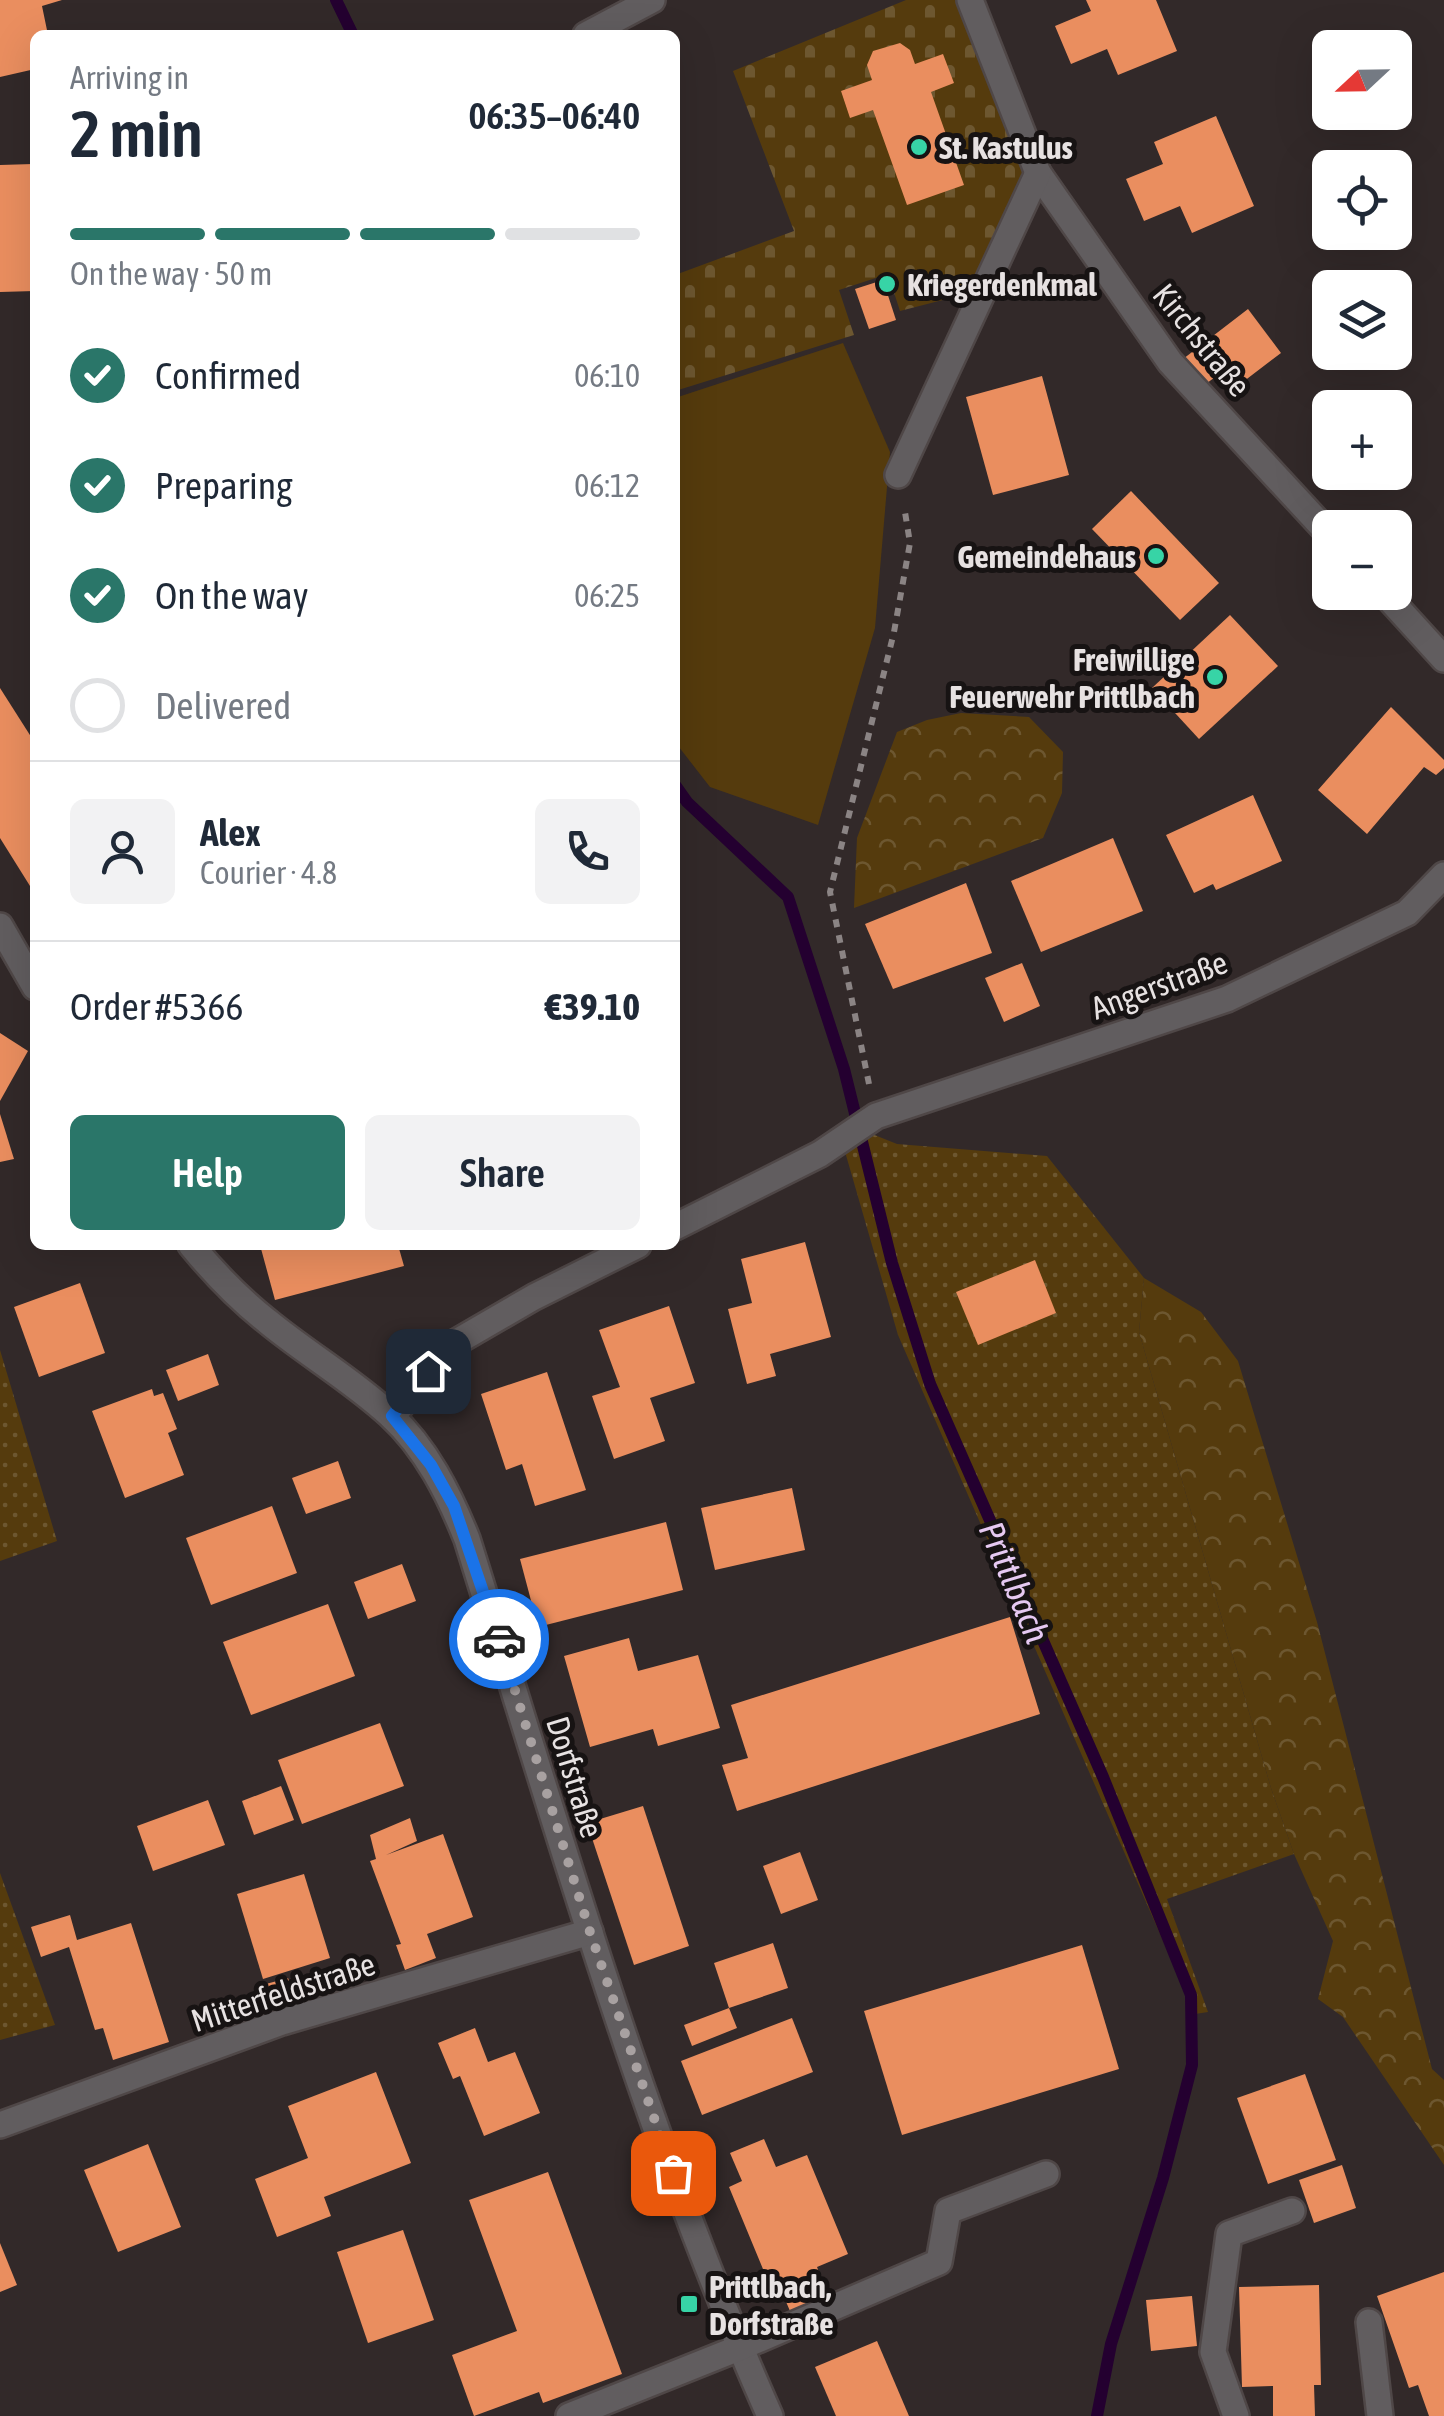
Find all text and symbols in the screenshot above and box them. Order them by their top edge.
north arrow [1312,30,1412,130]
map controls [1312,30,1412,610]
text: Arriving in [70,59,189,96]
text: 06:35–06:40 [468,94,640,137]
text: 2 min [70,96,203,171]
place label: St. Kastulus [939,129,1073,166]
marker: St. Kastulus [908,136,930,158]
button: locate [1312,150,1412,250]
text: On the way · 50 m [70,255,272,292]
place label: Kriegerdenkmal [907,266,1097,303]
button: layers [1312,270,1412,370]
marker: Kriegerdenkmal [876,273,898,295]
street label: Kirchstraße [1146,276,1258,404]
icon: check [70,348,125,403]
text: Confirmed [155,354,301,397]
text: 06:10 [574,357,640,394]
button: + [1312,390,1412,490]
icon: check [70,458,125,513]
text: Preparing [155,464,293,507]
text: 06:12 [574,467,640,504]
button: − [1312,510,1412,610]
place label: Gemeindehaus [957,538,1136,575]
marker: Gemeindehaus [1145,545,1167,567]
icon: check [70,568,125,623]
text: On the way [155,574,308,617]
text: 06:25 [574,577,640,614]
place label: Freiwillige Feuerwehr Prittlbach [949,641,1195,715]
marker: Freiwillige Feuerwehr Prittlbach [1204,666,1226,688]
text: Delivered [155,684,291,727]
button: person [70,799,175,904]
button: phone [535,799,640,904]
text: Alex [200,811,261,854]
text: Courier · 4.8 [200,854,337,891]
street label: Angerstraße [1086,943,1232,1027]
text: Order #5366 [70,985,243,1028]
text: €39.10 [545,985,640,1028]
button: Help [70,1115,345,1230]
button: Share [365,1115,640,1230]
pin [386,1329,471,1414]
icon: home [401,1344,456,1399]
water label: Prittlbach [972,1515,1058,1649]
courier [449,1589,549,1689]
icon: car [472,1612,527,1667]
street label: Dorfstraße [539,1712,611,1842]
street label: Mitterfeldstraße [186,1945,380,2039]
pin [631,2131,716,2216]
icon: bag [646,2146,701,2201]
place label: Prittlbach, Dorfstraße [709,2268,834,2342]
marker: Prittlbach, Dorfstraße [678,2293,700,2315]

